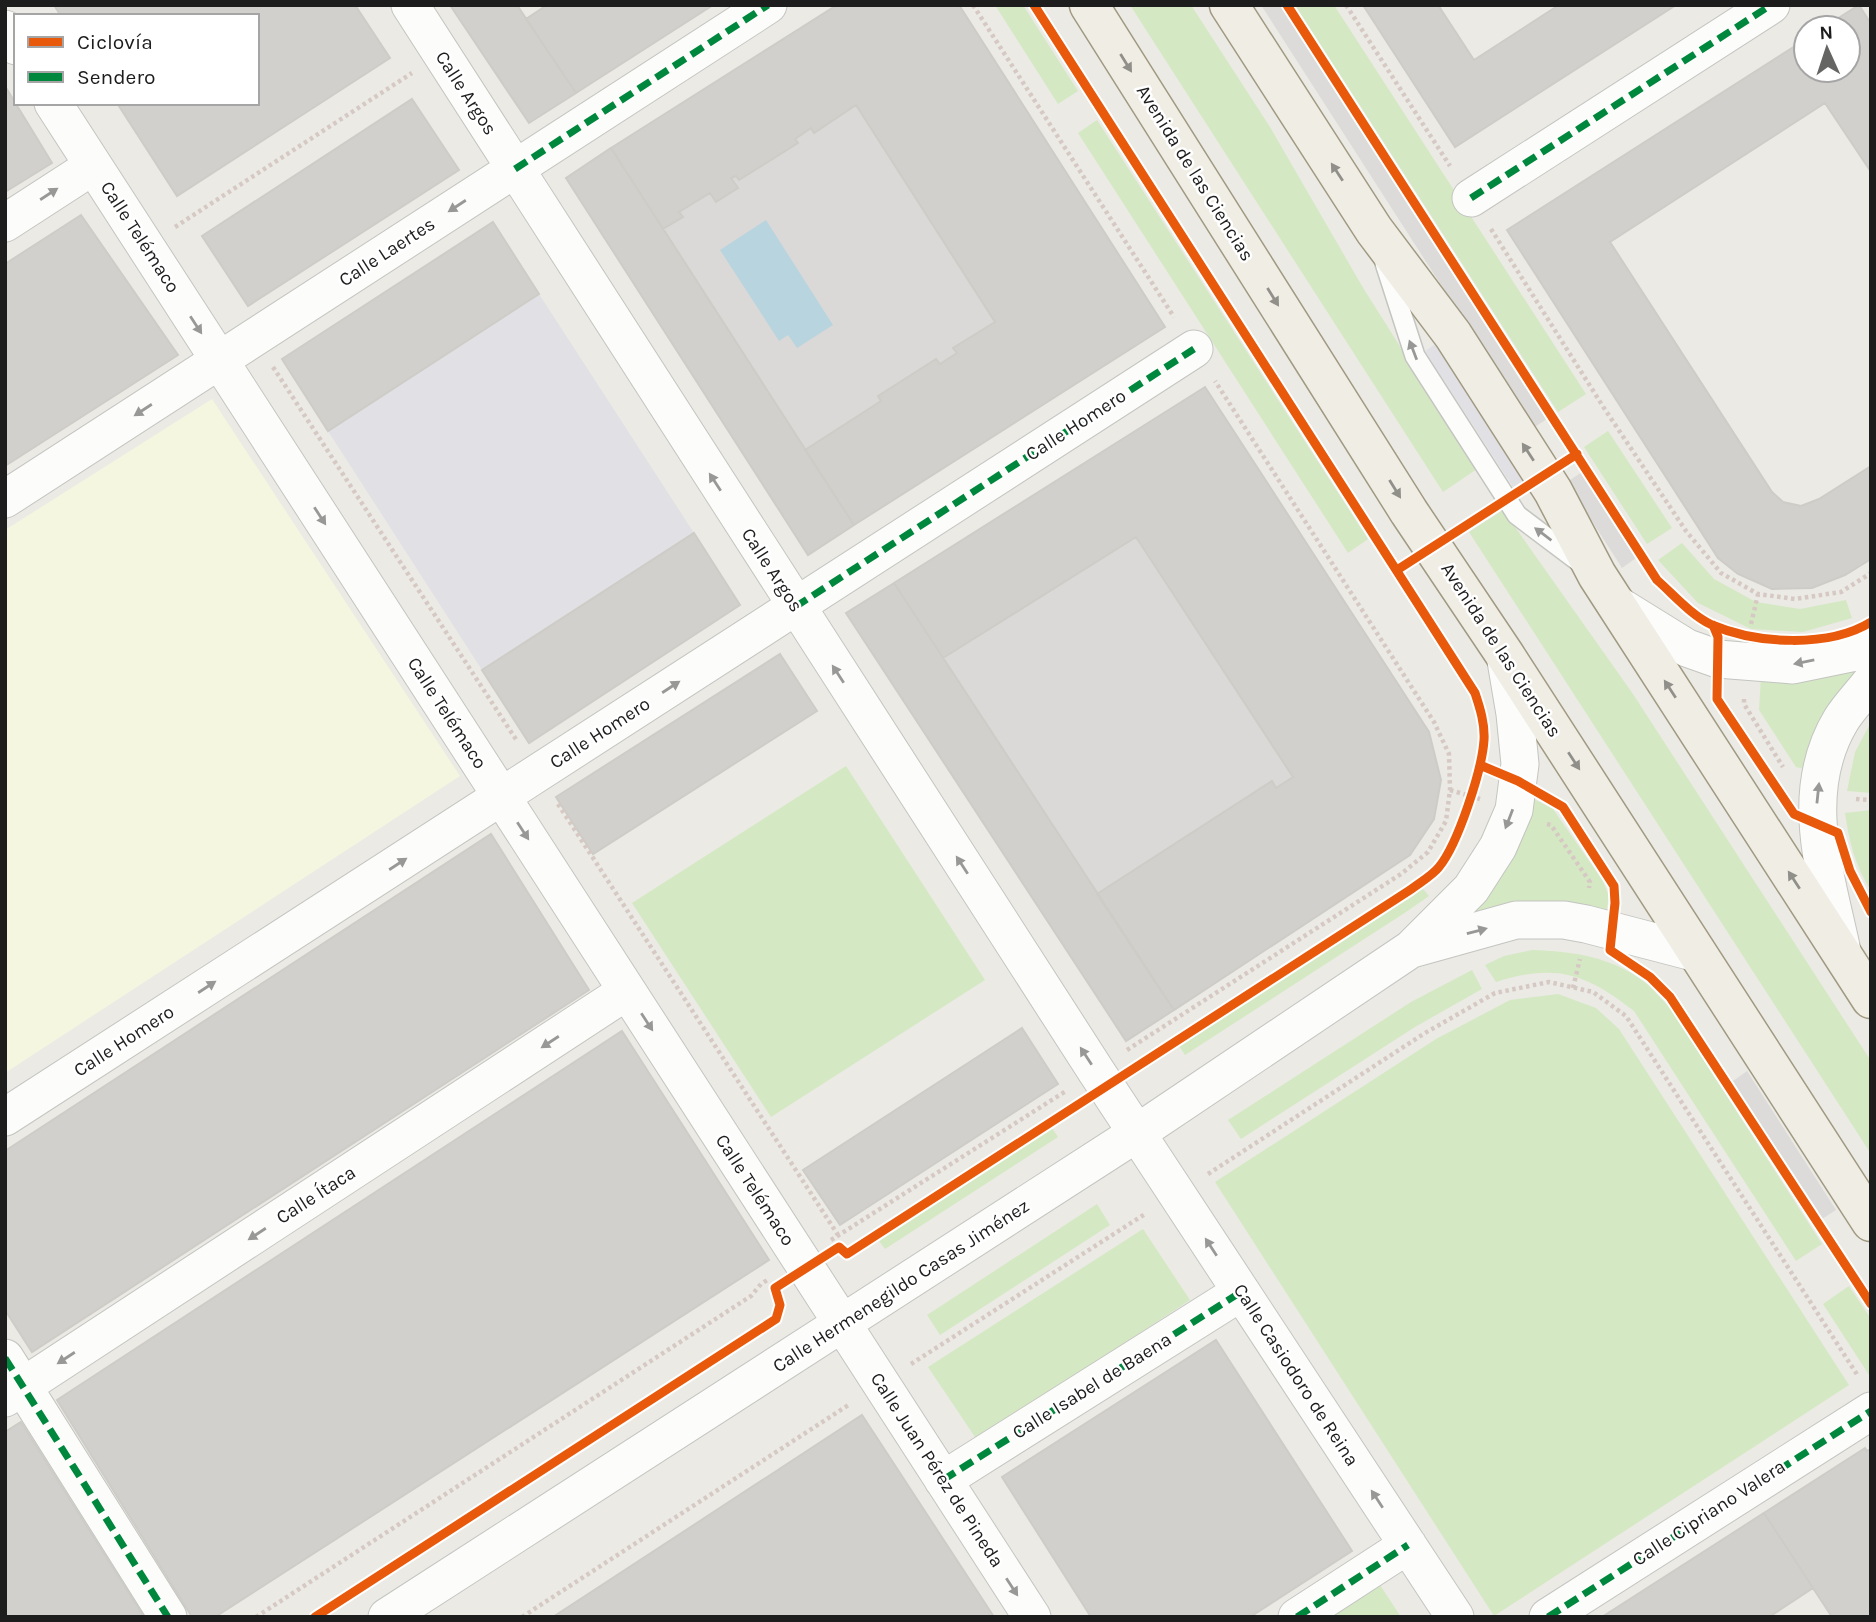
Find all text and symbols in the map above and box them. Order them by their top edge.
legend [14,14,259,105]
north arrow [1792,14,1862,84]
text: N [1819,22,1834,44]
text: Ciclovía [77,30,153,54]
street label: Calle Argos [431,47,501,139]
one-way arrow [1119,53,1132,73]
text: Sendero [77,65,155,89]
street label: Avenida de las Ciencias [1132,81,1258,265]
one-way arrow [1331,163,1344,182]
street label: Calle Telémaco [96,177,184,297]
one-way arrow [40,188,59,201]
one-way arrow [448,199,467,212]
street label: Calle Laertes [335,213,439,291]
one-way arrow [1267,287,1280,306]
one-way arrow [190,316,203,335]
one-way arrow [1408,339,1419,360]
street label: Calle Homero [1022,384,1130,466]
one-way arrow [133,403,153,416]
one-way arrow [1522,442,1535,461]
one-way arrow [709,473,722,492]
one-way arrow [1388,480,1402,498]
one-way arrow [313,507,326,526]
street label: Calle Argos [737,524,807,616]
one-way arrow [1534,527,1552,542]
street label: Avenida de las Ciencias [1436,559,1566,741]
street label: Calle Telémaco [403,653,491,773]
one-way arrow [1793,657,1815,668]
one-way arrow [832,664,845,684]
one-way arrow [1664,679,1677,699]
one-way arrow [661,680,681,693]
street label: Calle Homero [546,692,654,774]
one-way arrow [1567,751,1580,771]
one-way arrow [1813,781,1824,803]
one-way arrow [1504,809,1515,830]
one-way arrow [517,821,530,840]
one-way arrow [956,855,969,874]
one-way arrow [388,857,408,870]
one-way arrow [1787,870,1800,890]
one-way arrow [1466,925,1488,936]
one-way arrow [197,981,216,994]
street label: Calle Homero [70,1000,178,1082]
one-way arrow [640,1012,653,1031]
one-way arrow [540,1036,559,1049]
one-way arrow [1079,1046,1092,1065]
street label: Calle Telémaco [711,1130,799,1250]
street label: Calle Ítaca [272,1160,360,1229]
street label: Calle Hermenegildo Casas Jiménez [769,1195,1033,1377]
one-way arrow [247,1227,266,1240]
one-way arrow [1205,1238,1218,1257]
street label: Calle Casiodoro de Reina [1229,1280,1363,1470]
street label: Calle Isabel de Baena [1009,1328,1175,1444]
one-way arrow [57,1352,76,1365]
street label: Calle Juan Pérez de Pineda [866,1369,1008,1571]
street label: Calle Cipriano Valera [1628,1455,1790,1571]
one-way arrow [1371,1489,1384,1508]
one-way arrow [1005,1577,1018,1596]

